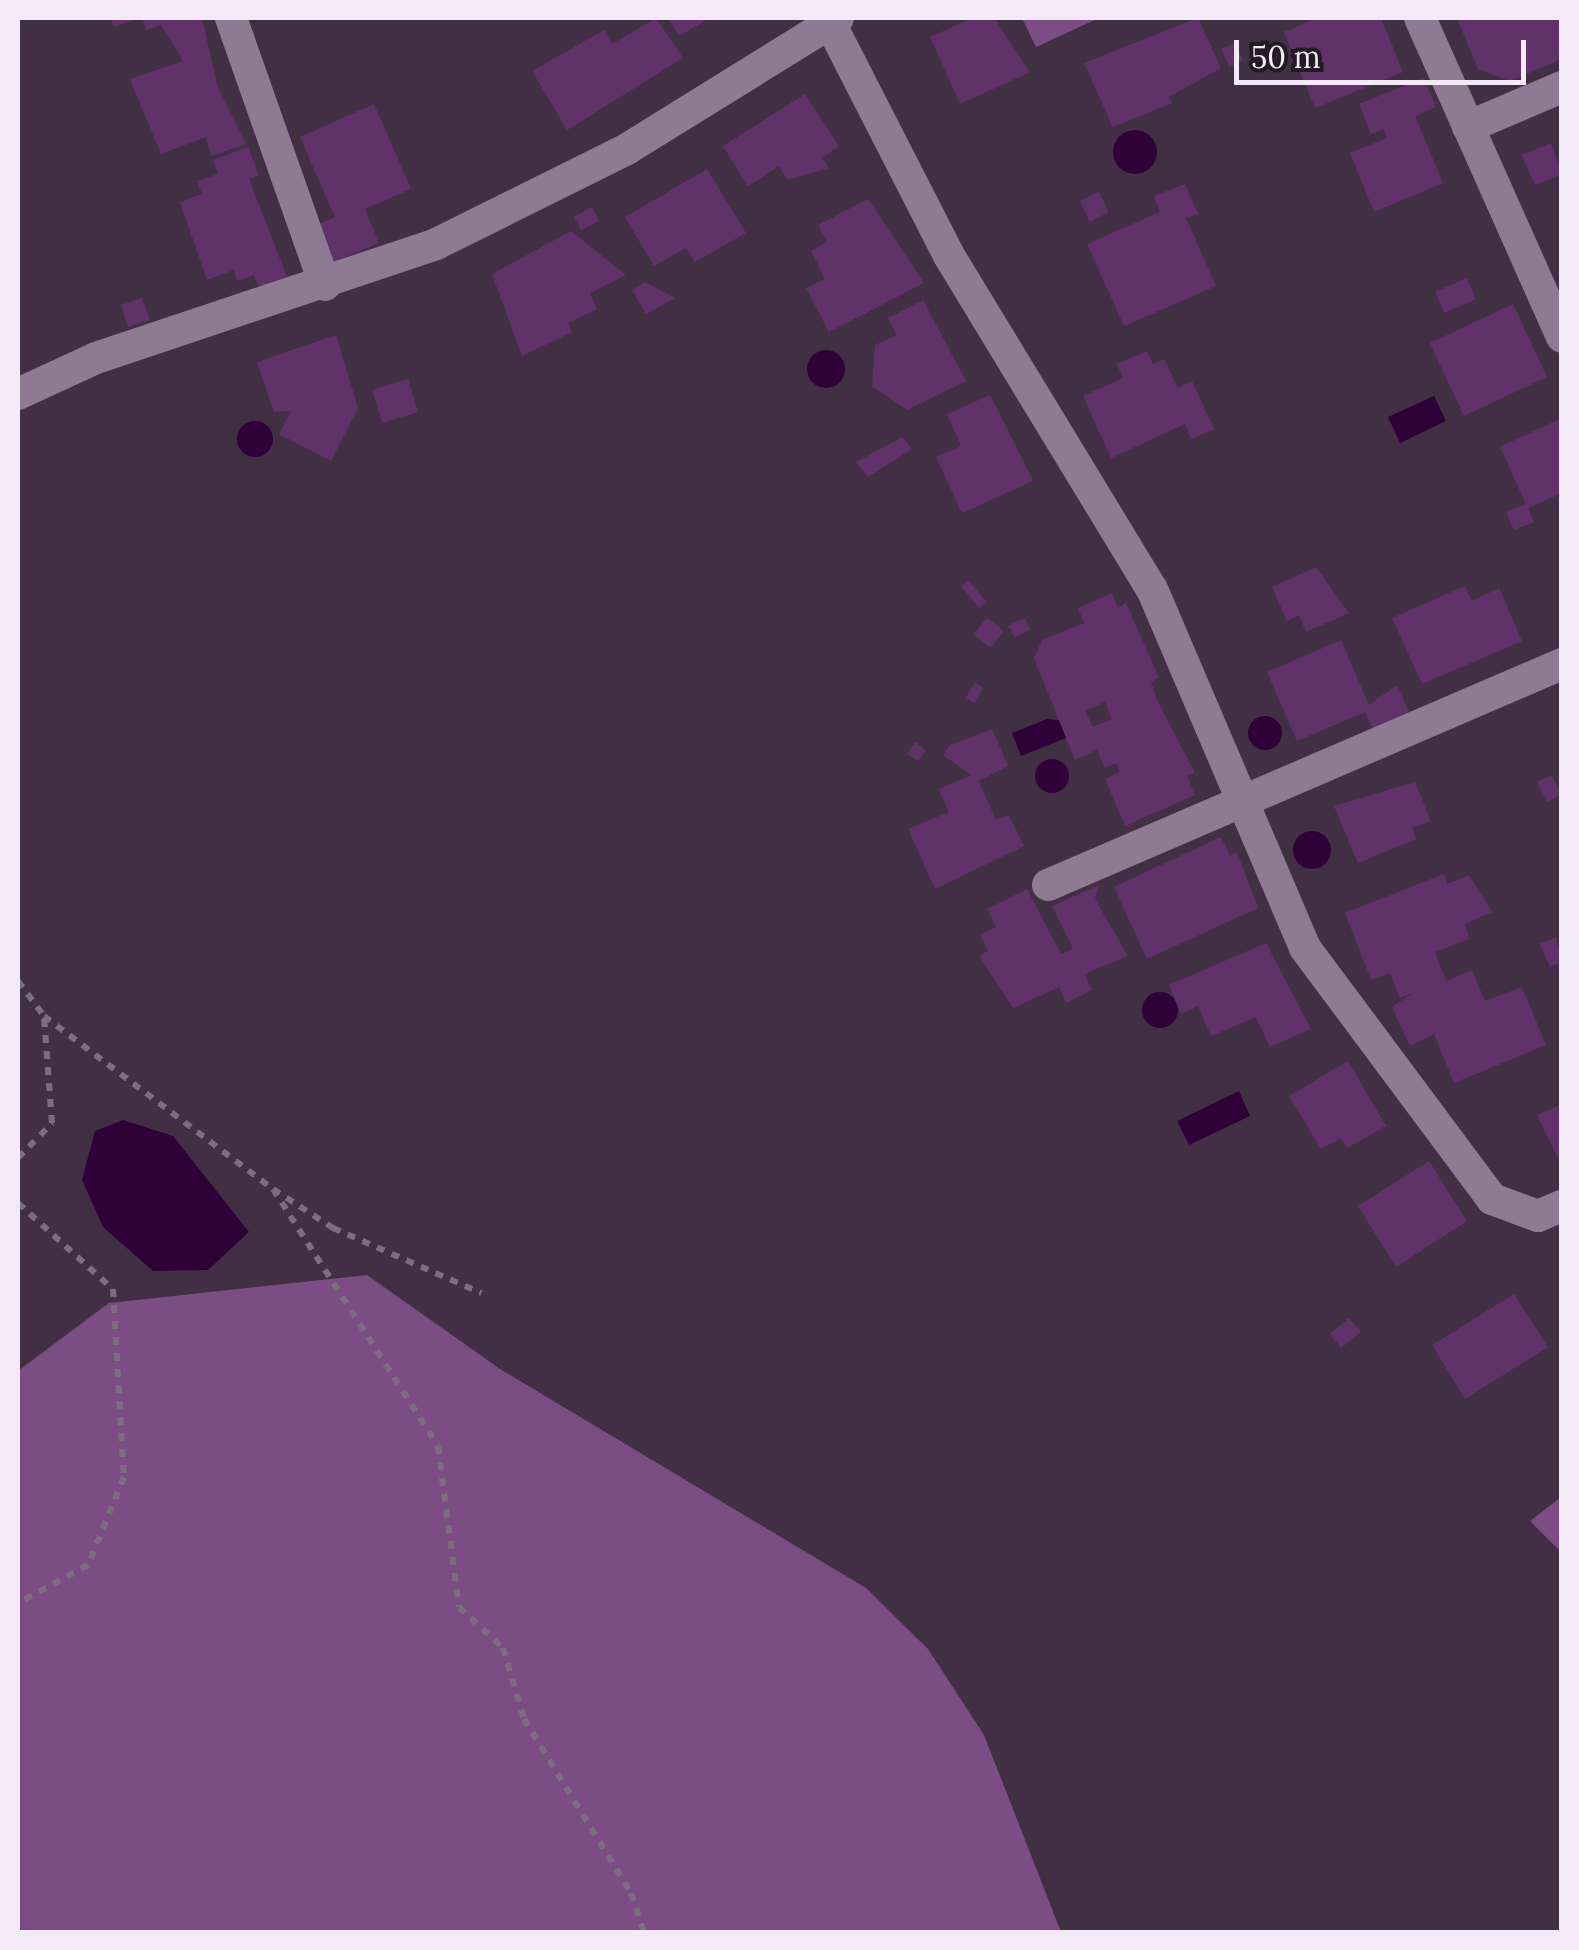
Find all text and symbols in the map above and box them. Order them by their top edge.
scale bar [1239,20,1532,82]
text: 50 m [1251,38,1321,76]

